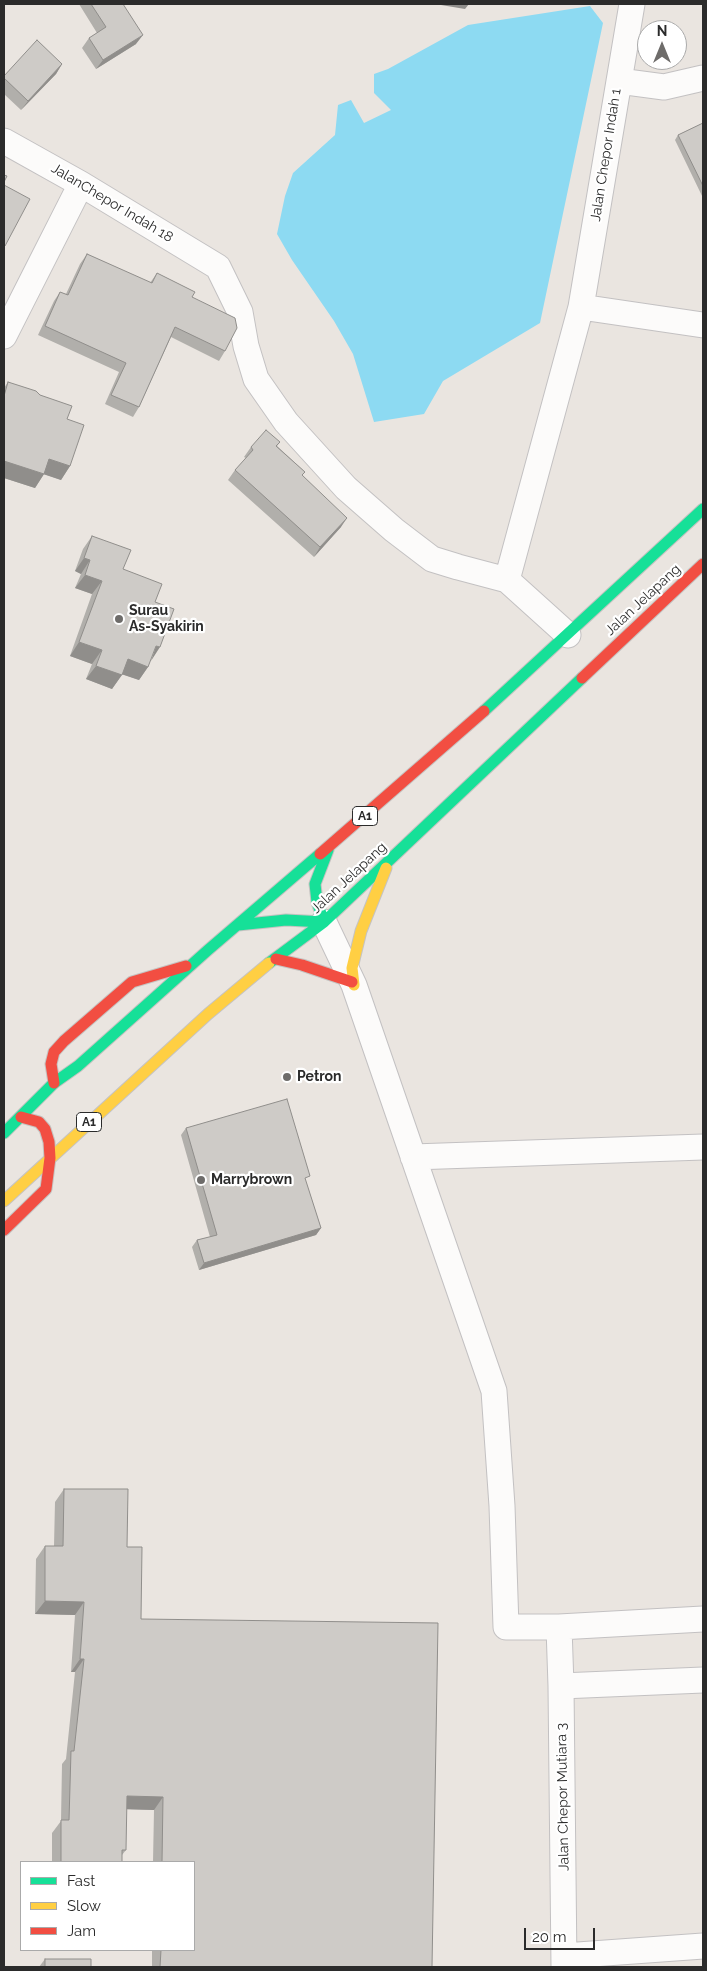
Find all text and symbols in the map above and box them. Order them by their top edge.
north arrow [637,20,687,70]
text: N [657,23,667,39]
street label: Jalan Chepor Indah 1 [587,87,625,223]
street label: JalanChepor Indah 18 [48,160,176,246]
street label: Jalan Jelapang [602,561,684,639]
place label: Surau As-Syakirin [129,603,204,636]
marker: Surau As-Syakirin [113,613,125,625]
road number: A1 [352,806,378,826]
street label: Jalan Jelapang [308,839,390,917]
place label: Petron [297,1069,342,1085]
marker: Petron [281,1071,293,1083]
road number: A1 [76,1112,102,1132]
place label: Marrybrown [211,1172,292,1188]
marker: Marrybrown [195,1174,207,1186]
street label: Jalan Chepor Mutiara 3 [553,1723,573,1871]
legend [20,1861,195,1951]
text: Fast [67,1872,95,1890]
text: Slow [67,1897,101,1915]
scale bar [527,1918,598,1950]
text: Jam [67,1922,96,1940]
text: 20 m [532,1928,567,1946]

